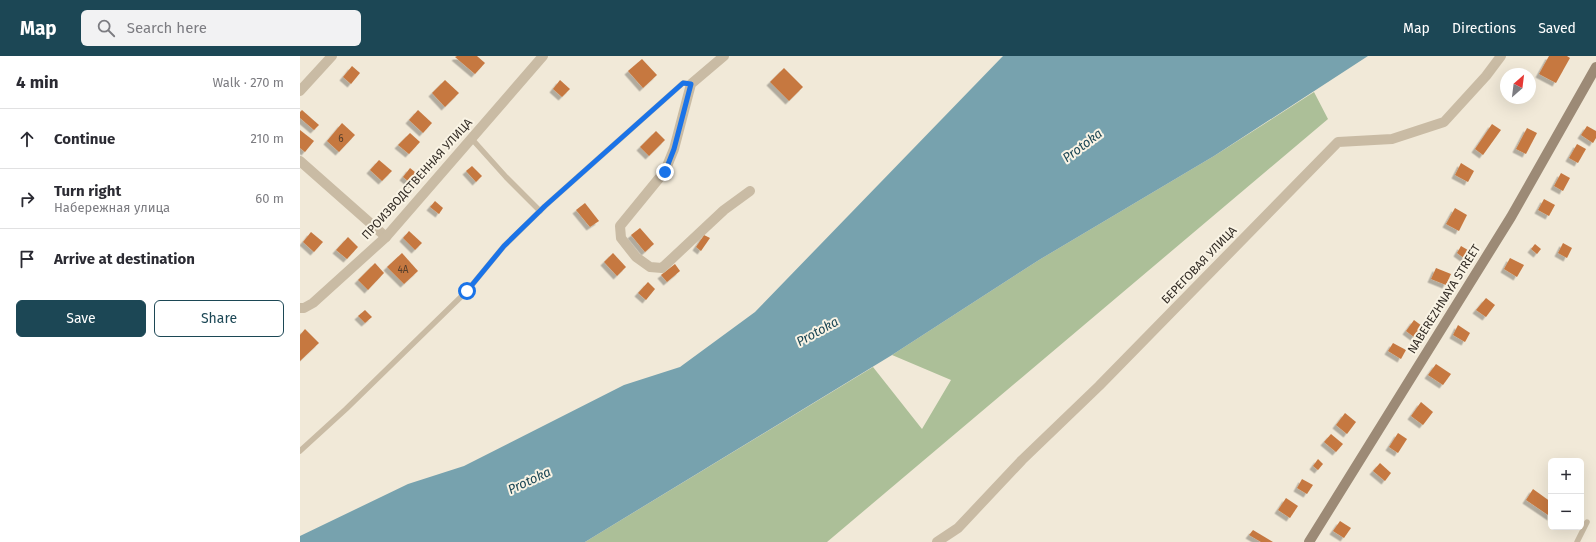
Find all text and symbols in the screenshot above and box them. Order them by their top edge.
search box [81,10,361,46]
text: Map [20,17,57,40]
icon: search [95,17,117,39]
text: Search here [127,19,207,37]
text: Map [1403,20,1430,37]
text: Directions [1452,20,1516,37]
text: Saved [1538,20,1576,37]
north arrow [1500,68,1536,104]
text: 4 min [16,72,59,93]
text: Walk · 270 m [212,75,284,90]
street label: ПРОИЗВОДСТВЕННАЯ УЛИЦА [359,116,475,242]
water label: Protoka [1060,126,1105,165]
icon: ahead [16,128,38,150]
text: Continue [54,130,115,148]
text: 210 m [250,131,284,146]
house number: 6 [338,133,344,145]
route end [656,163,674,181]
text: Turn right [54,182,121,200]
icon: right [16,188,38,210]
text: 60 m [255,191,284,206]
text: Набережная улица [54,200,170,215]
street label: БЕРЕГОВАЯ УЛИЦА [1158,223,1240,307]
street label: NABEREZHNAYA STREET [1405,241,1484,356]
icon: arrive [16,248,38,270]
text: Arrive at destination [54,250,195,268]
house number: 4А [397,264,409,276]
route start [458,282,476,300]
button: Save [16,300,146,337]
button: Share [154,300,284,337]
water label: Protoka [794,314,841,349]
map controls [1548,458,1584,530]
button: + [1548,458,1584,494]
water label: Protoka [505,464,553,497]
button: − [1548,494,1584,530]

